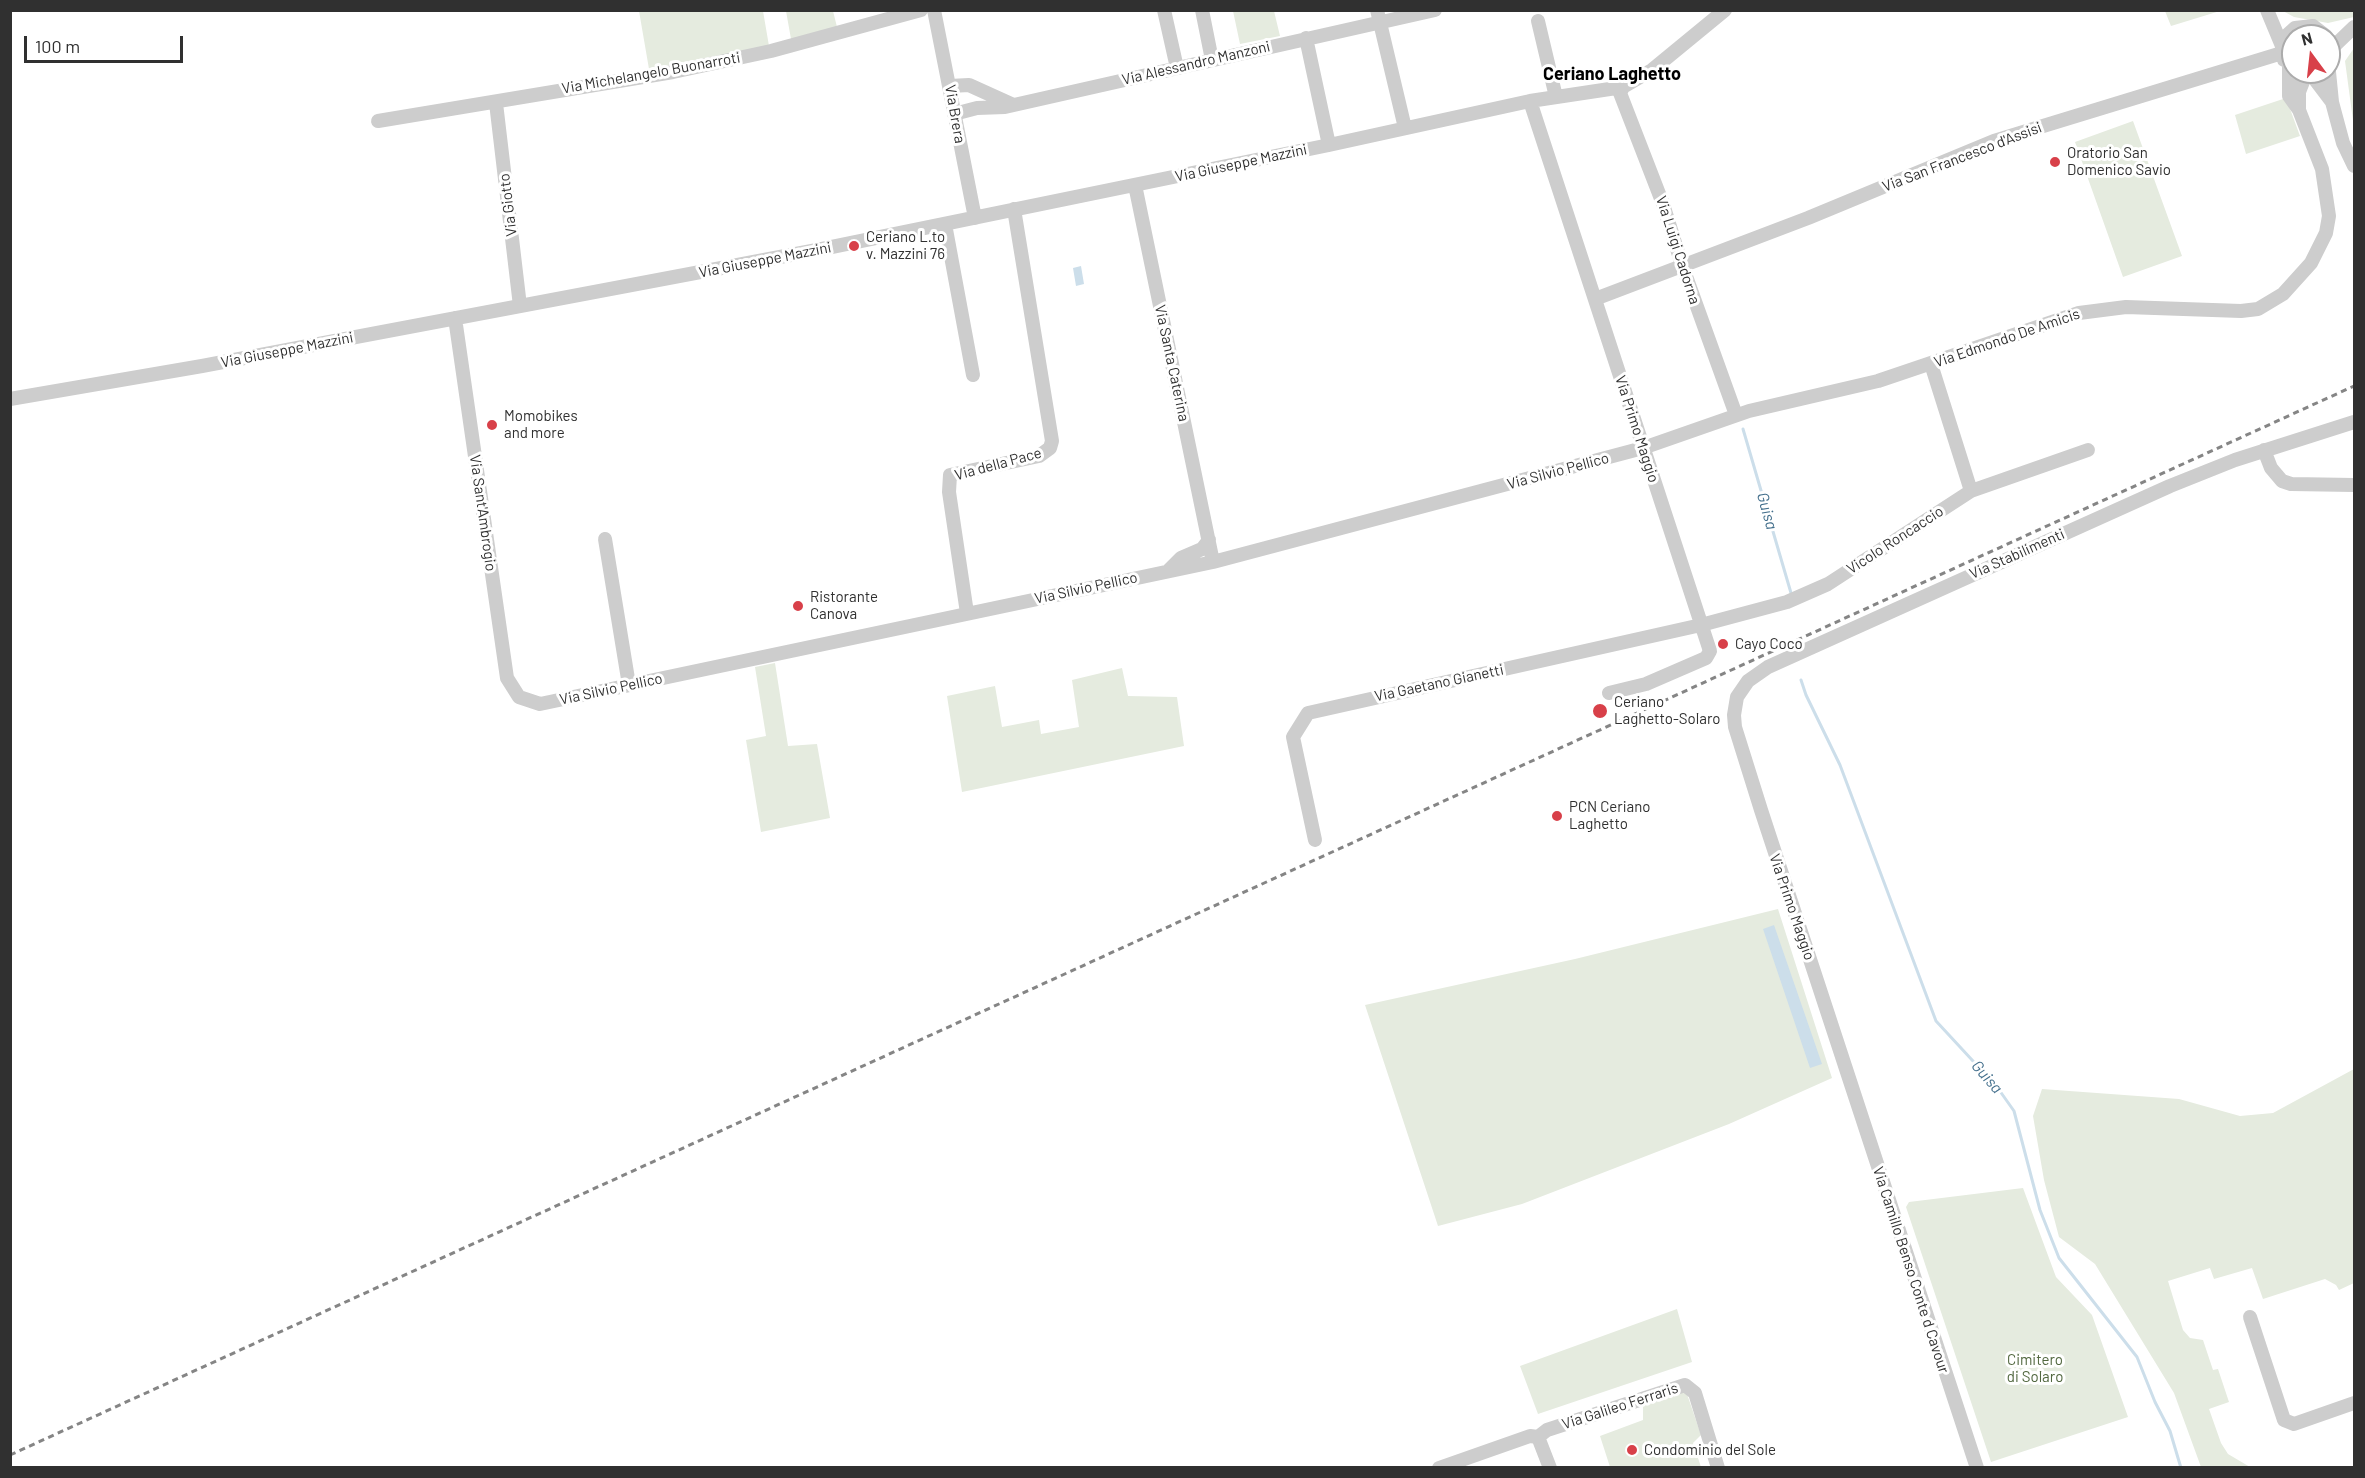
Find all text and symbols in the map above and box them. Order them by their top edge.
scale bar [27,24,186,62]
north arrow [2281,24,2341,84]
text: N [2299,28,2314,49]
text: 100 m [35,35,80,57]
street label: Via Alessandro Manzoni [1120,37,1272,89]
street label: Via Michelangelo Buonarroti [560,48,742,98]
district label: Ceriano Laghetto [1543,63,1681,85]
street label: Via Brera [941,83,969,145]
street label: Via San Francesco d'Assisi [1880,118,2044,196]
street label: Via Giuseppe Mazzini [1173,140,1309,186]
place label: Oratorio San Domenico Savio [2067,144,2171,179]
marker: Oratorio San Domenico Savio [2048,155,2062,169]
street label: Via Giotto [495,172,521,238]
street label: Via Luigi Cadorna [1652,194,1704,306]
place label: Ceriano L.to v. Mazzini 76 [866,228,945,263]
street label: Via Giuseppe Mazzini [697,238,833,282]
marker: Ceriano L.to v. Mazzini 76 [847,239,861,253]
street label: Via Santa Caterina [1151,303,1193,423]
street label: Via Edmondo De Amicis [1932,305,2082,371]
street label: Via Giuseppe Mazzini [219,328,355,372]
street label: Via Primo Maggio [1611,373,1663,485]
place label: Momobikes and more [504,407,578,442]
marker: Momobikes and more [485,418,499,432]
street label: Via della Pace [953,444,1043,484]
street label: Via Silvio Pellico [1505,449,1611,493]
street label: Via Sant'Ambrogio [466,454,500,572]
water label: Guisa [1753,490,1781,532]
street label: Vicolo Roncaccio [1843,502,1947,578]
street label: Via Stabilimenti [1967,525,2067,583]
street label: Via Silvio Pellico [1033,568,1139,608]
place label: Ristorante Canova [810,588,878,623]
marker: Ristorante Canova [791,599,805,613]
place label: Cayo Coco [1735,635,1803,653]
marker: Cayo Coco [1716,637,1730,651]
street label: Via Gaetano Gianetti [1373,661,1505,705]
street label: Via Silvio Pellico [558,669,664,709]
place label: Ceriano Laghetto-Solaro [1614,693,1720,728]
marker: Ceriano Laghetto-Solaro [1591,702,1609,720]
place label: PCN Ceriano Laghetto [1569,798,1650,833]
marker: PCN Ceriano Laghetto [1550,809,1564,823]
street label: Via Primo Maggio [1765,851,1819,963]
water label: Guisa [1967,1056,2007,1098]
street label: Via Camillo Benso Conte d Cavour [1869,1164,1953,1376]
park label: Cimitero di Solaro [2007,1351,2063,1386]
street label: Via Galileo Ferraris [1560,1379,1680,1433]
place label: Condominio del Sole [1644,1441,1776,1459]
marker: Condominio del Sole [1625,1443,1639,1457]

